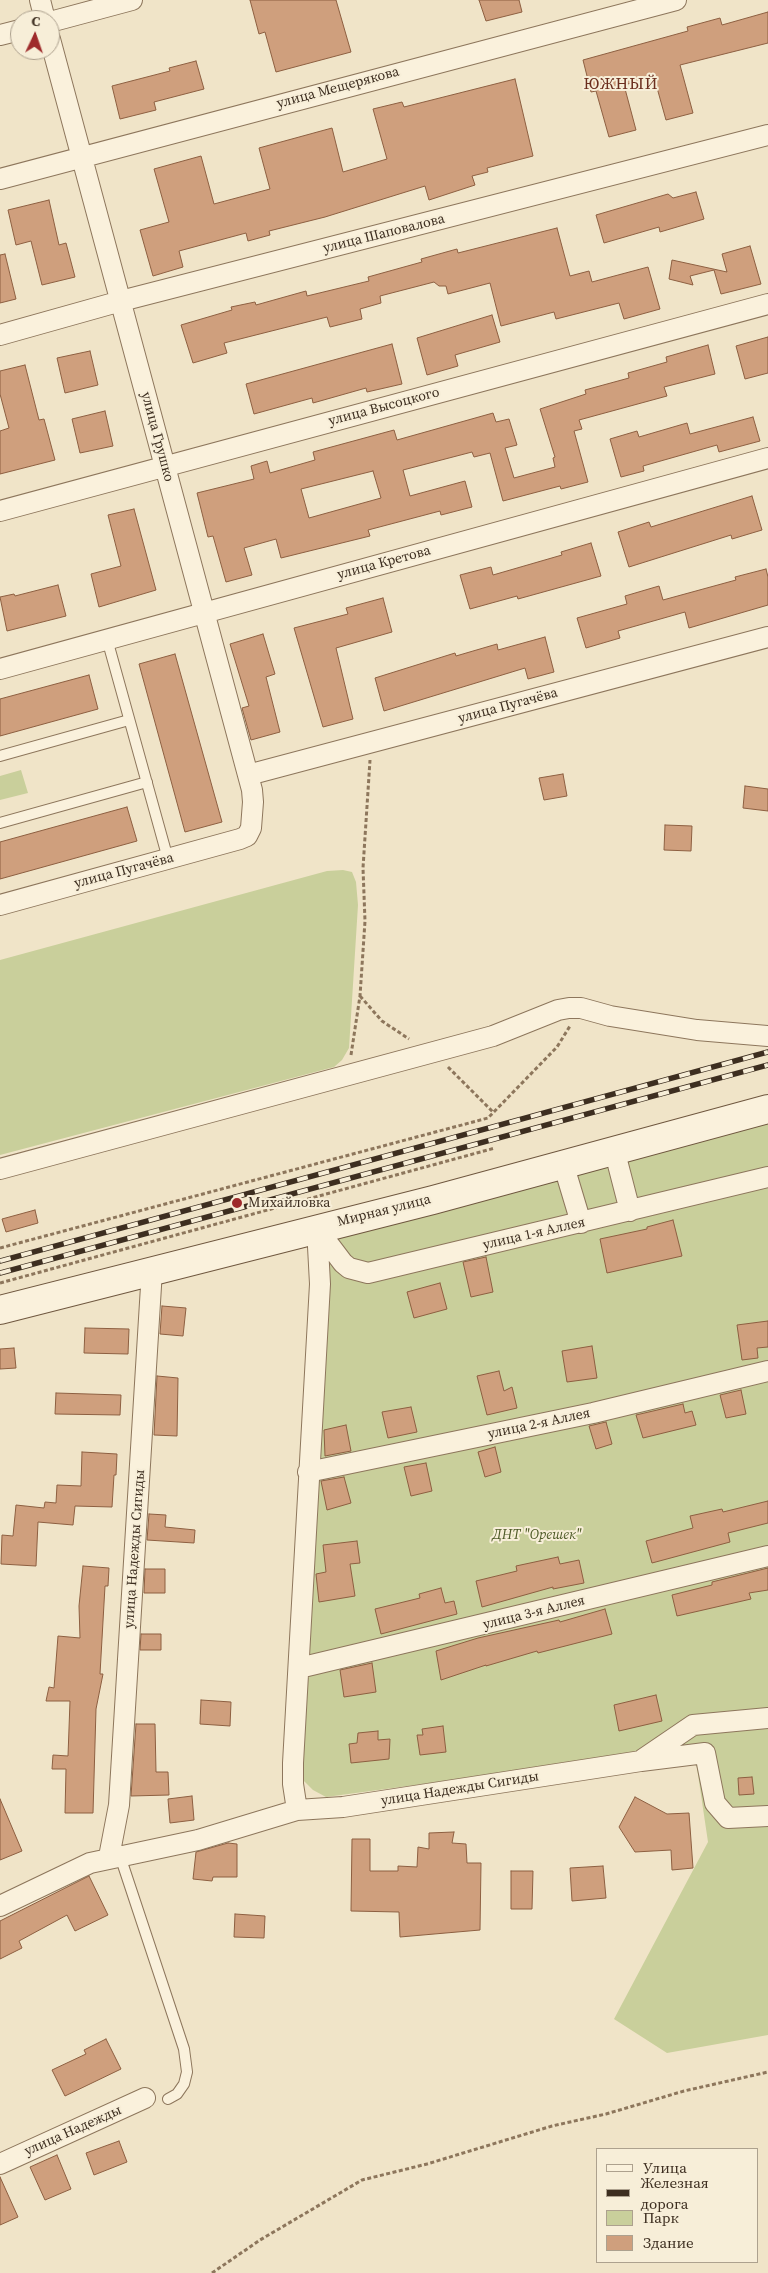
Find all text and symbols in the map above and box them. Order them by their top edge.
north arrow [10,10,60,60]
text: С [31,11,41,31]
street label: улица Мещерякова [275,64,401,112]
district label: ЮЖНЫЙ [583,75,659,95]
street label: улица Шаповалова [321,211,447,257]
street label: улица Высоцкого [327,384,441,430]
street label: улица Грушко [137,390,177,484]
street label: улица Кретова [335,542,433,584]
street label: улица Пугачёва [456,685,560,727]
street label: улица Пугачёва [72,850,176,892]
street label: Мирная улица [336,1191,432,1231]
place label: Михайловка [248,1195,330,1211]
marker: Михайловка [230,1196,244,1210]
street label: улица 1-я Аллея [481,1214,587,1254]
street label: улица 2-я Аллея [486,1405,592,1443]
street label: улица Надежды Сигиды [121,1469,149,1629]
park label: ДНТ "Орешек" [492,1527,582,1543]
street label: улица 3-я Аллея [481,1592,587,1634]
street label: улица Надежды Сигиды [380,1768,540,1810]
street label: улица Надежды [22,2102,124,2160]
legend [596,2148,758,2263]
text: Улица [643,2157,687,2178]
text: Железная дорога [640,2172,709,2214]
text: Парк [643,2207,679,2228]
text: Здание [643,2232,694,2253]

